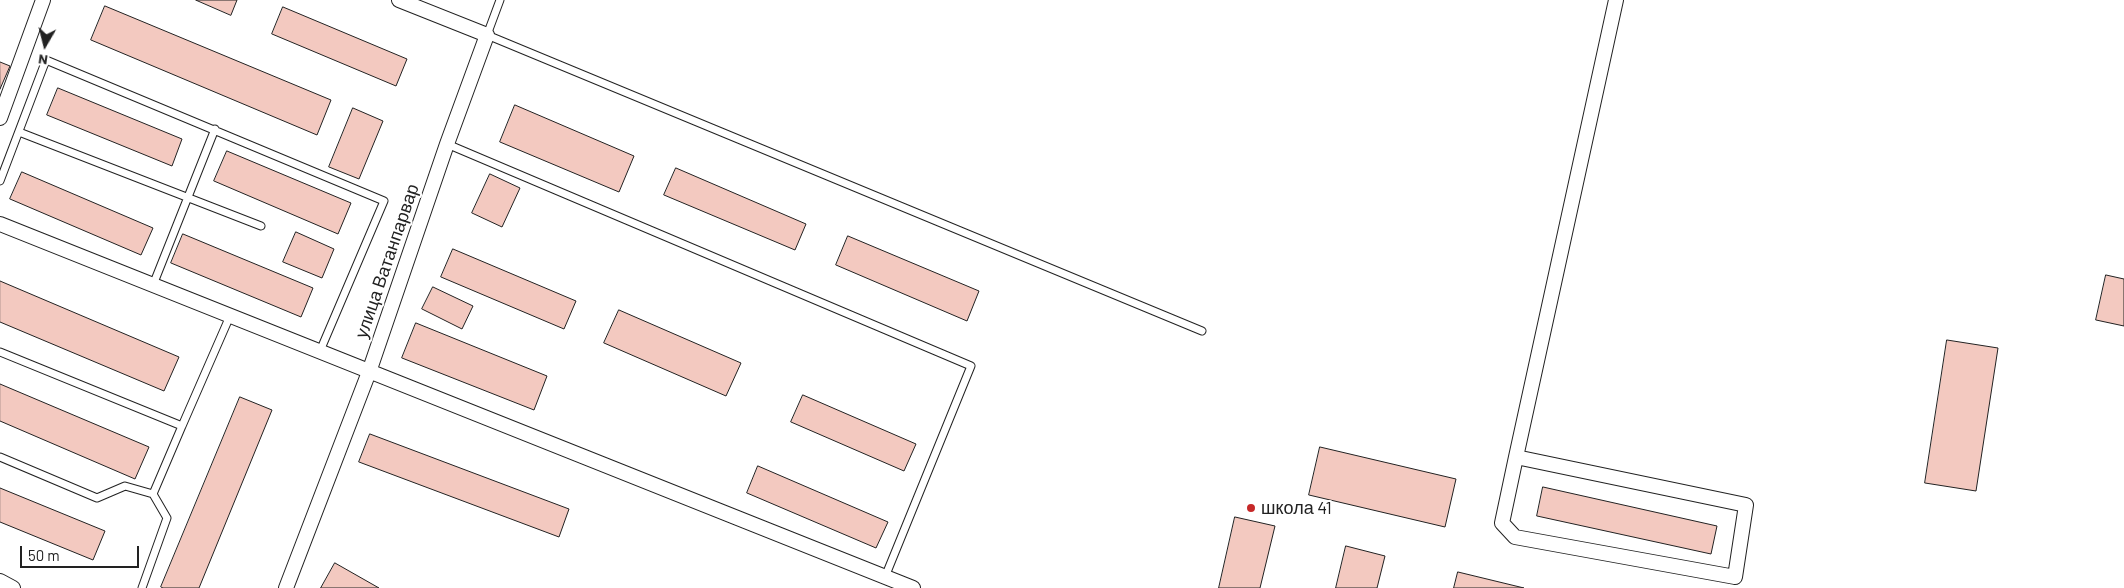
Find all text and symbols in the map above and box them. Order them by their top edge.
north arrow [20,20,70,70]
text: N [37,51,49,69]
street label: улица Ватанпарвар [350,181,424,341]
place label: школа 41 [1261,497,1332,519]
marker: школа 41 [1245,502,1257,514]
scale bar [22,536,141,568]
text: 50 m [28,546,60,564]

